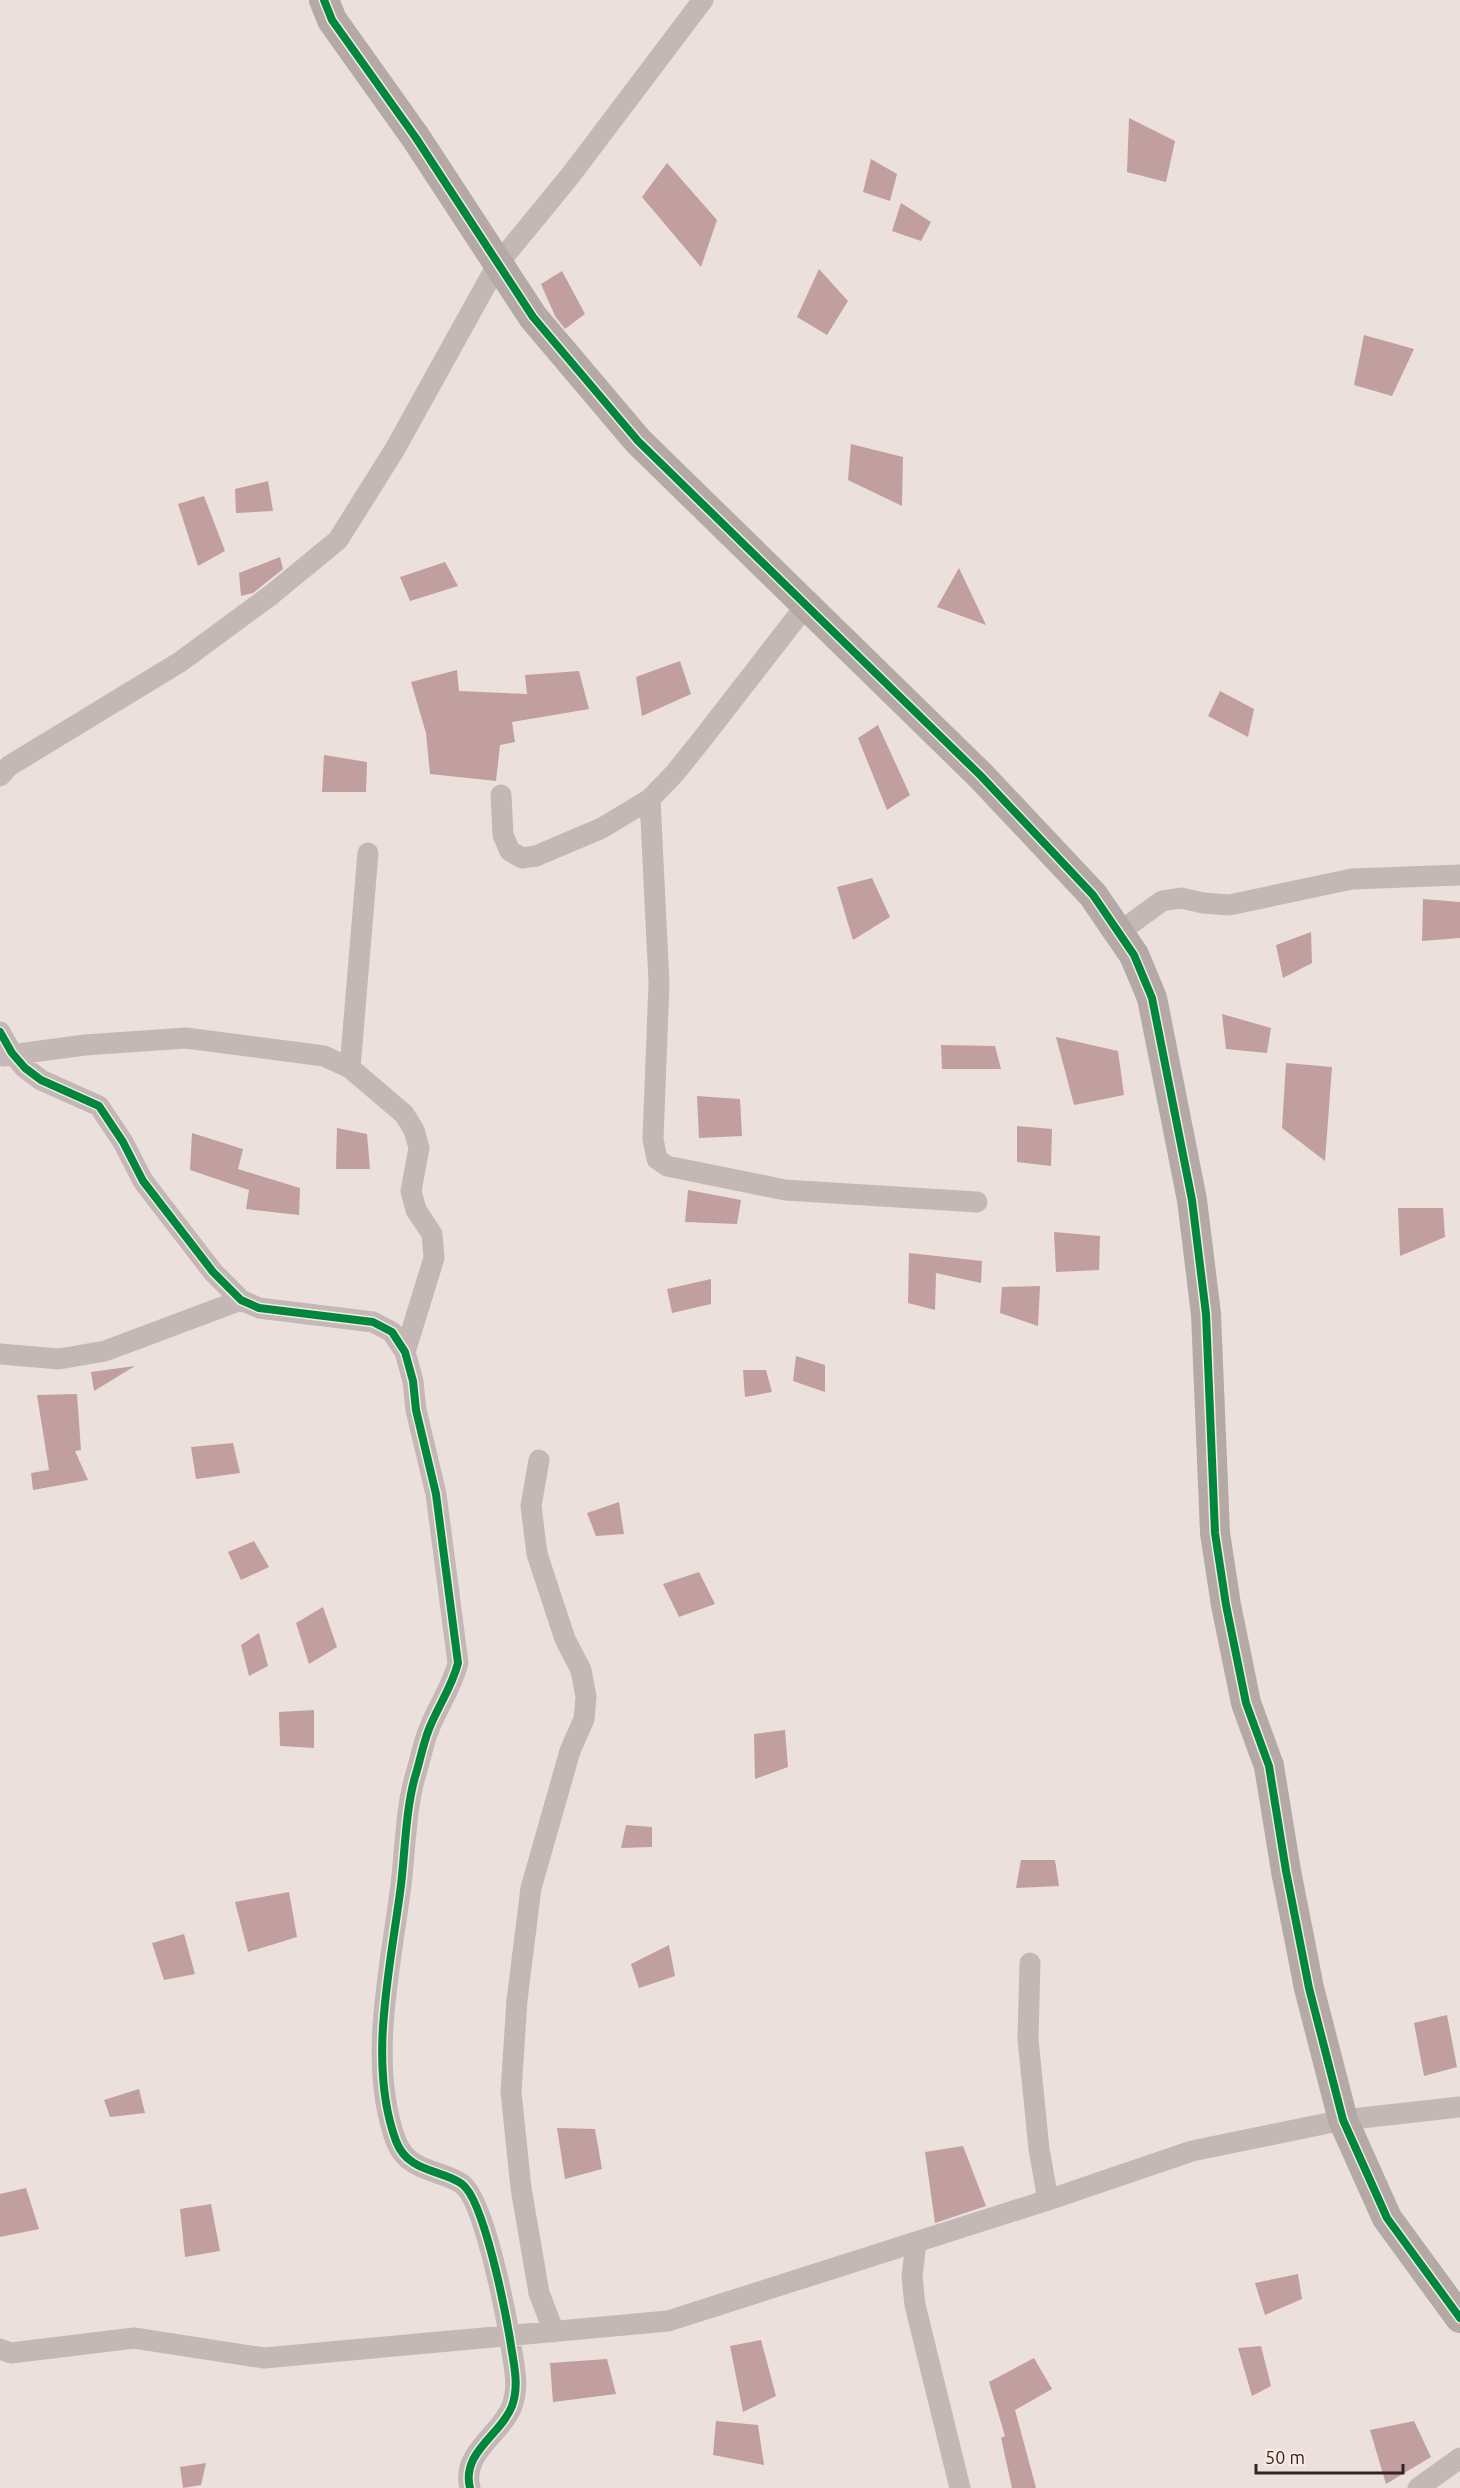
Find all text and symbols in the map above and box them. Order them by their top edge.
scale bar [1256,2437,1403,2475]
text: 50 m [1265,2447,1305,2467]

